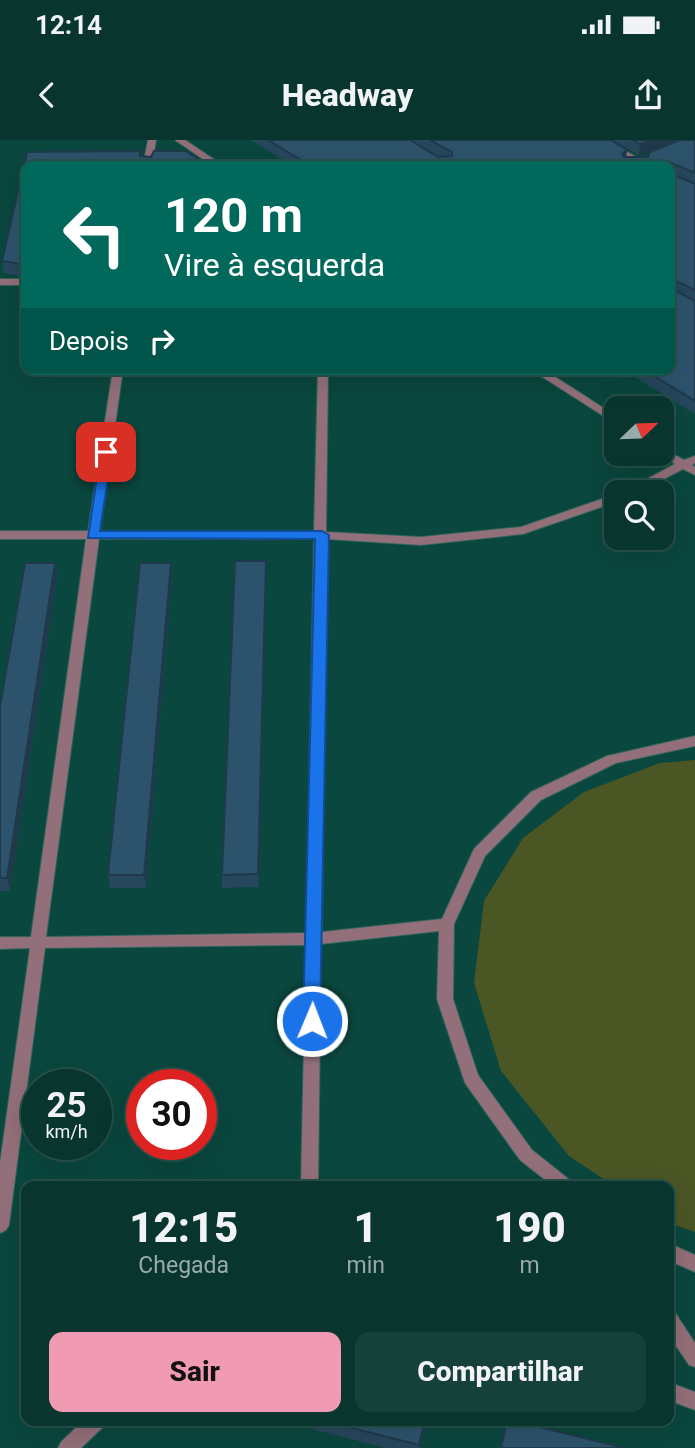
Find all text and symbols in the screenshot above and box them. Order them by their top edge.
text: 12:14 [35,10,102,40]
icon: back [28,76,66,114]
text: Headway [282,76,413,114]
icon: share [629,76,667,114]
text: 120 m [164,187,303,244]
icon: left [49,189,140,280]
text: Vire à esquerda [164,246,385,284]
icon: right [143,322,181,360]
text: Depois [49,326,129,356]
north arrow [604,396,674,466]
map controls [604,396,674,550]
pin [76,422,136,482]
icon: arrive [87,433,125,471]
button: search [604,480,674,550]
position arrow [275,984,349,1058]
speed limit sign: 30 [126,1069,217,1160]
text: 25 [46,1085,87,1126]
text: km/h [45,1121,88,1142]
text: 12:15 [129,1203,238,1252]
text: 1 [354,1203,378,1252]
text: 190 [493,1203,566,1252]
text: Chegada [138,1252,229,1279]
text: min [346,1252,385,1279]
text: m [519,1252,540,1279]
button: Sair [49,1332,341,1412]
button: Compartilhar [355,1332,646,1412]

